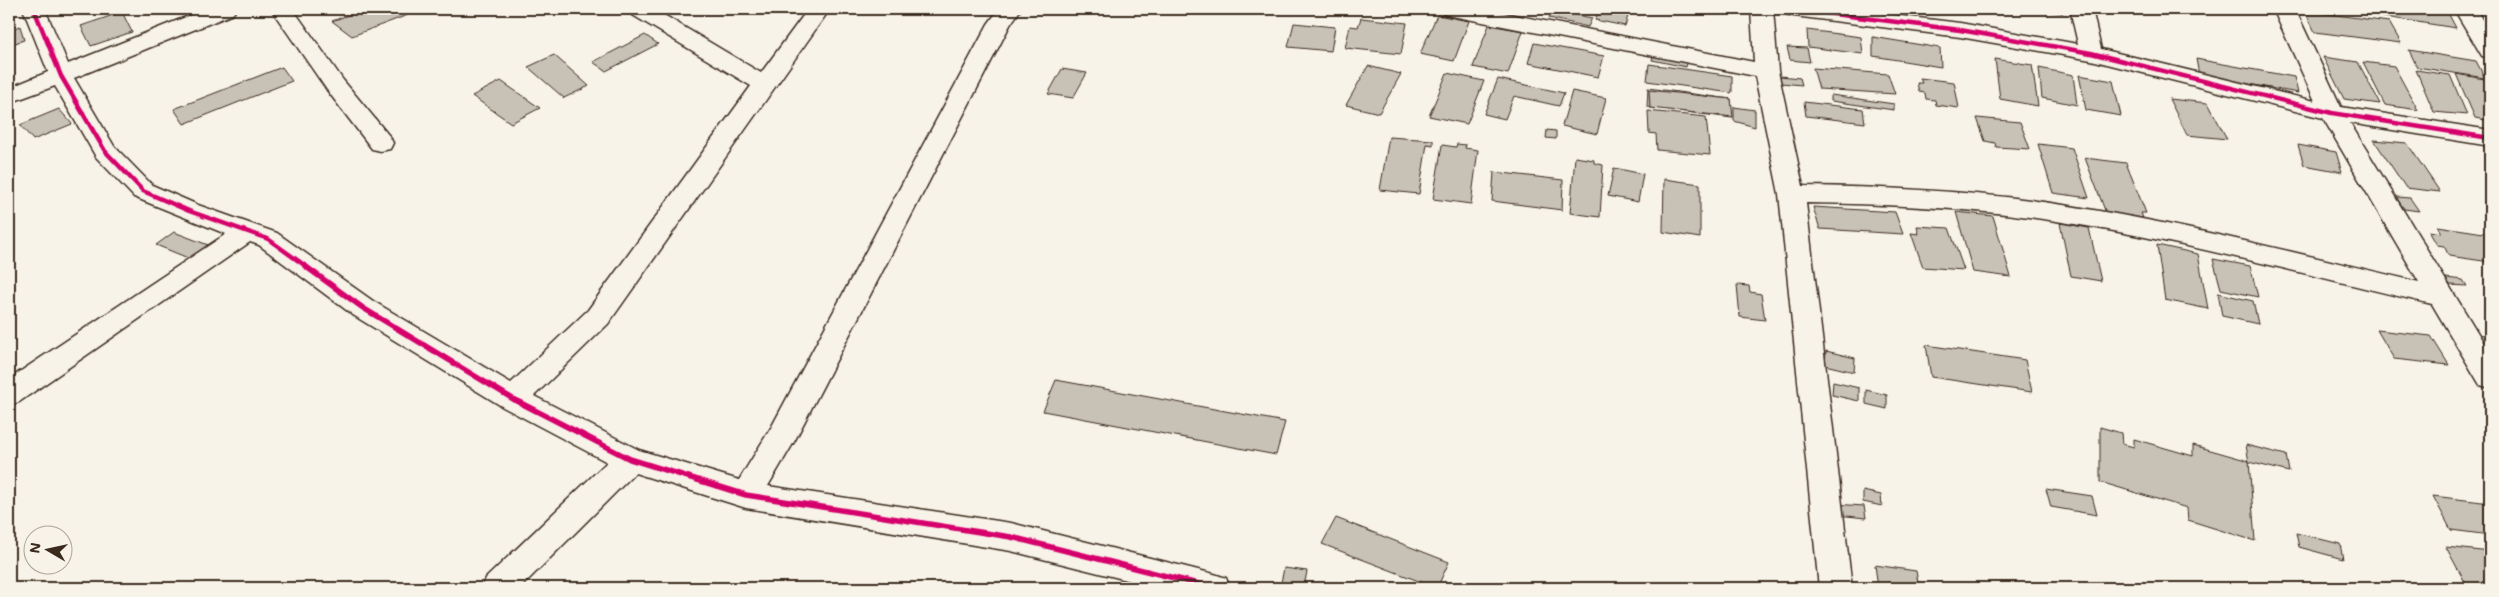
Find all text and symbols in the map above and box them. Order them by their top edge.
north arrow [22,524,72,574]
text: N [24,541,45,555]

